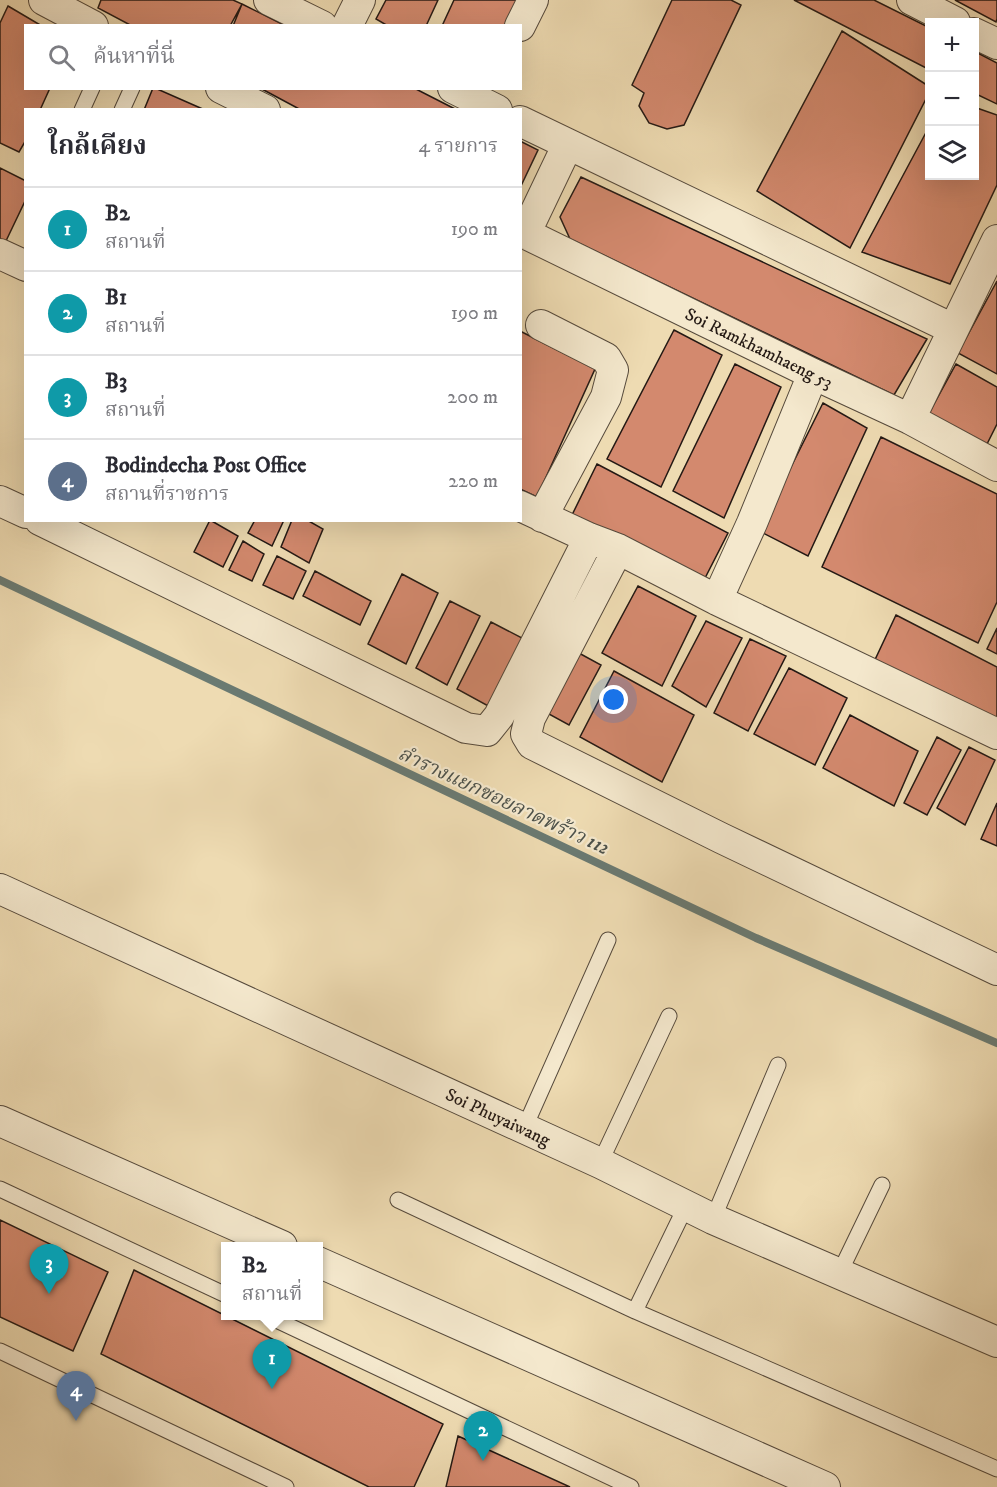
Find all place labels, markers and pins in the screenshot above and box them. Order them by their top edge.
pin: 3 [29,1244,68,1294]
pin: 1 [252,1340,292,1389]
pin: 4 [56,1372,96,1421]
pin: 2 [464,1412,502,1461]

